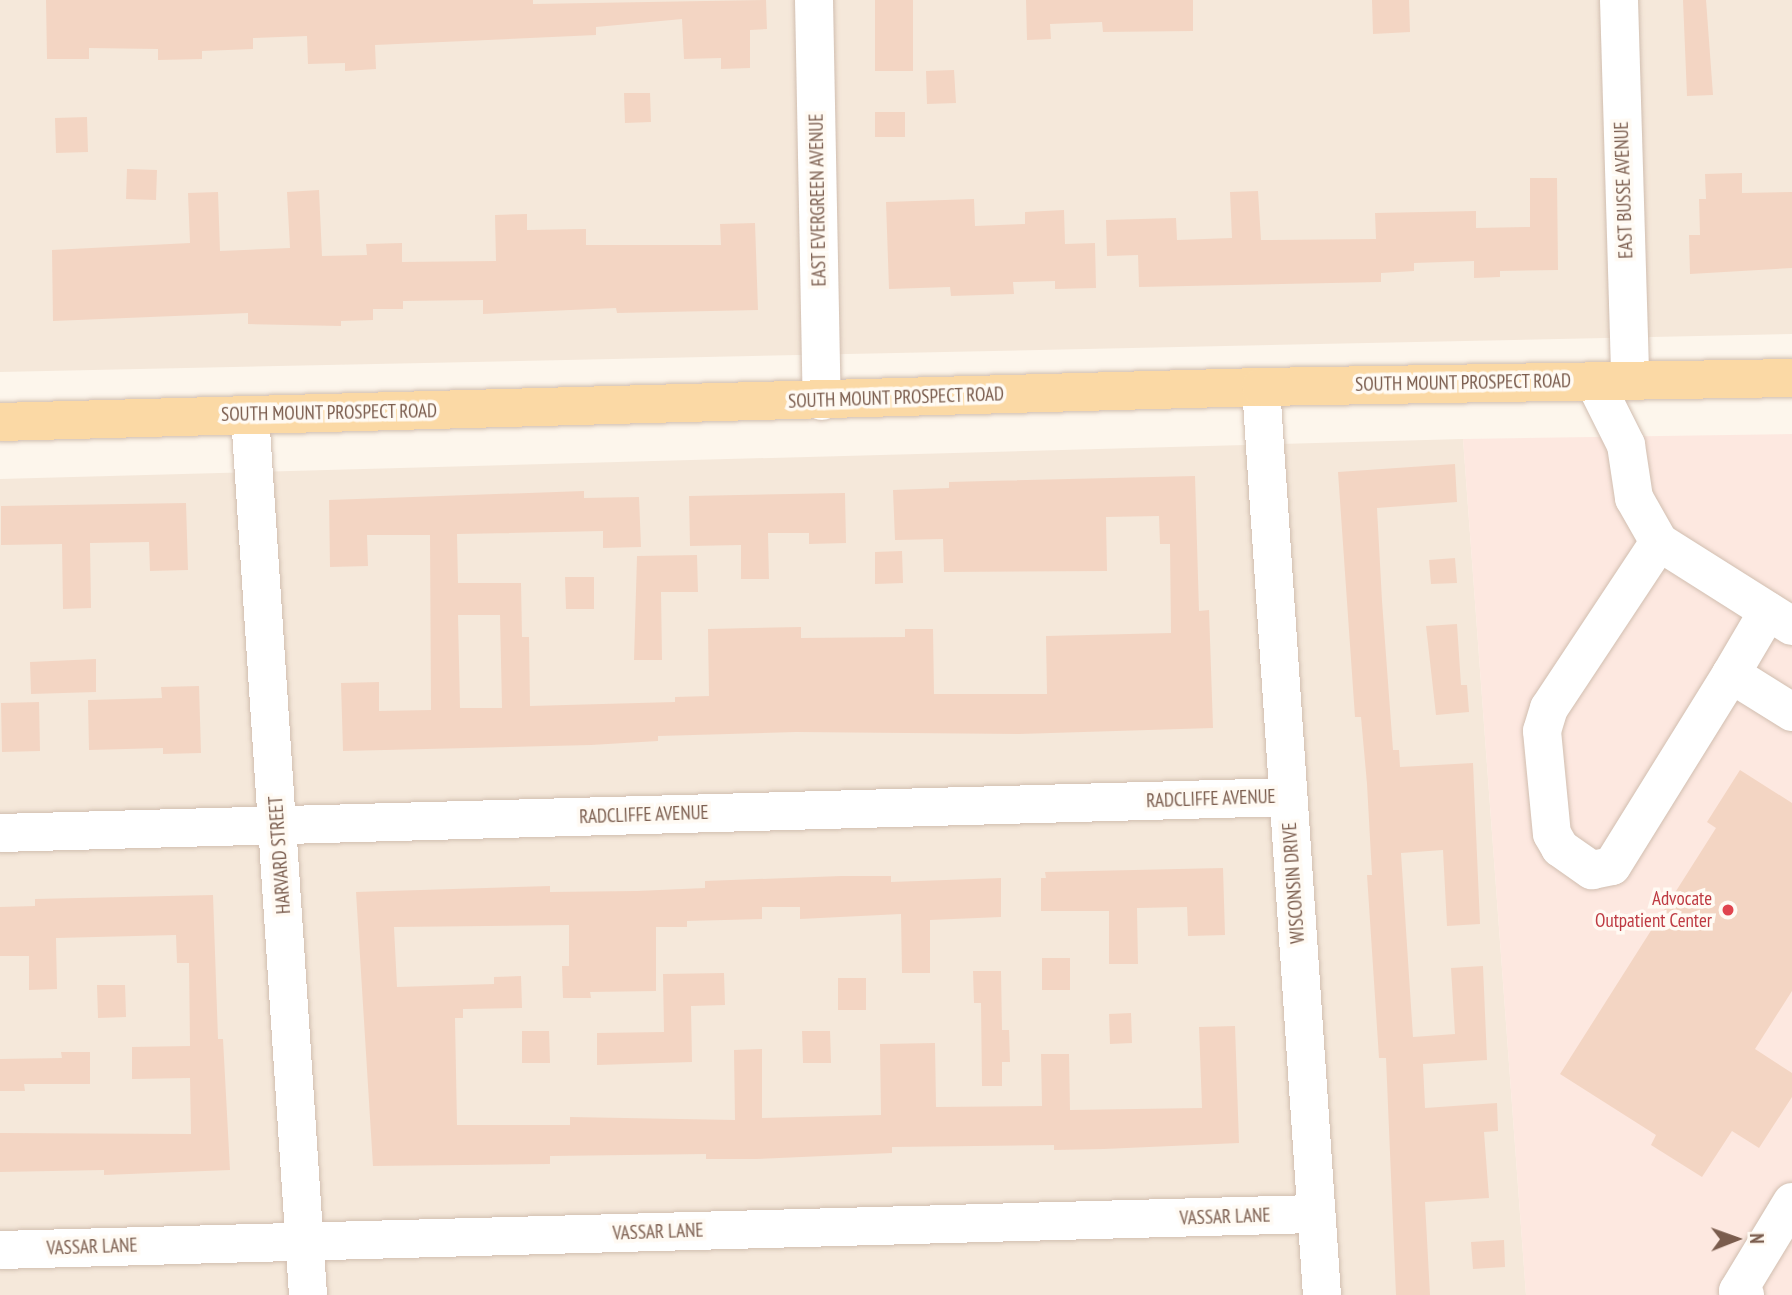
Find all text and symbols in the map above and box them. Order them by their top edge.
street label: EAST EVERGREEN AVENUE [805,113,831,287]
street label: EAST BUSSE AVENUE [1610,120,1638,260]
street label: SOUTH MOUNT PROSPECT ROAD [1354,370,1572,396]
street label: SOUTH MOUNT PROSPECT ROAD [787,383,1005,413]
street label: SOUTH MOUNT PROSPECT ROAD [220,400,438,426]
street label: RADCLIFFE AVENUE [1146,785,1276,813]
street label: HARVARD STREET [265,795,295,915]
street label: RADCLIFFE AVENUE [579,801,709,829]
street label: WISCONSIN DRIVE [1278,822,1310,944]
place label: Advocate Outpatient Center [1595,888,1712,932]
marker: Advocate Outpatient Center [1718,900,1738,920]
street label: VASSAR LANE [1179,1204,1271,1230]
north arrow [1701,1204,1771,1274]
street label: VASSAR LANE [612,1219,704,1245]
text: N [1745,1233,1769,1244]
street label: VASSAR LANE [46,1234,138,1260]

